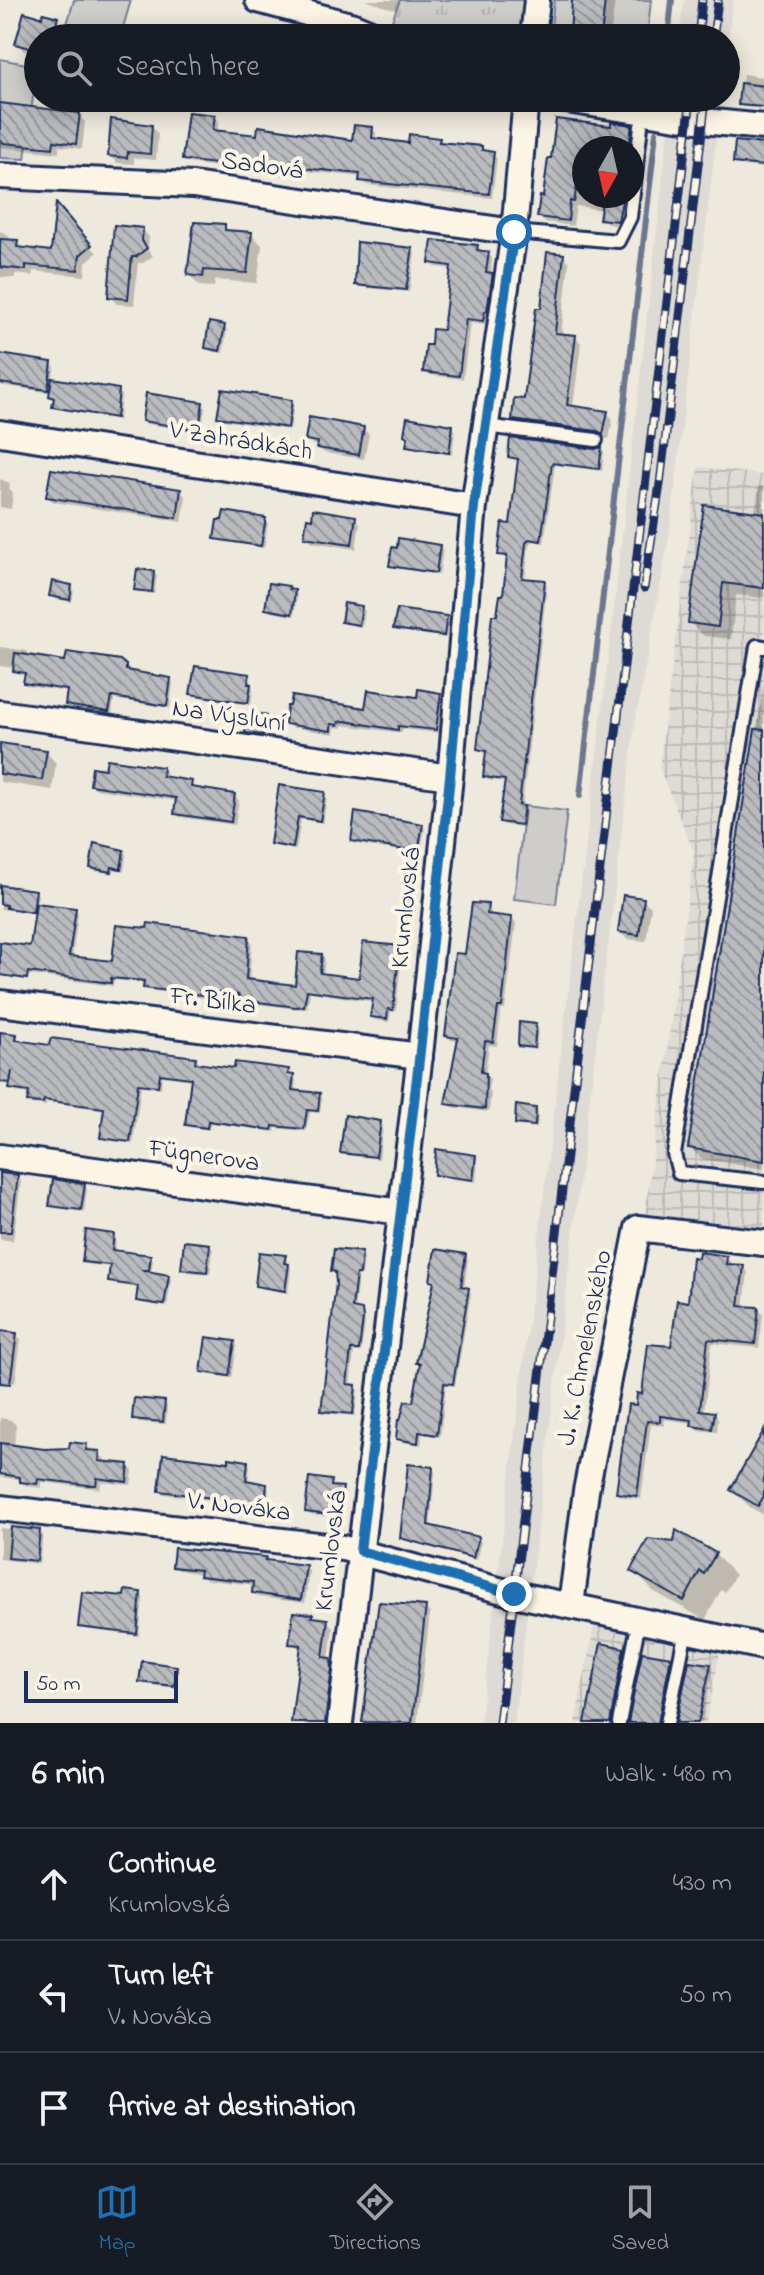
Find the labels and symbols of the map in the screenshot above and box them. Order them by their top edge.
north arrow [572,136,644,208]
street label: Sadová [219,142,305,192]
route start [496,214,532,250]
street label: V Zahrádkách [166,412,315,472]
street label: Na Výsluní [170,690,288,744]
street label: Krumlovská [382,846,432,970]
street label: Fr. Bílka [167,978,258,1026]
street label: Fügnerova [145,1130,262,1184]
street label: J. K. Chmelenského [548,1247,624,1449]
street label: V. Nováka [184,1483,293,1533]
street label: Krumlovská [306,1488,358,1614]
route end [496,1576,532,1612]
scale bar [24,1667,178,1703]

